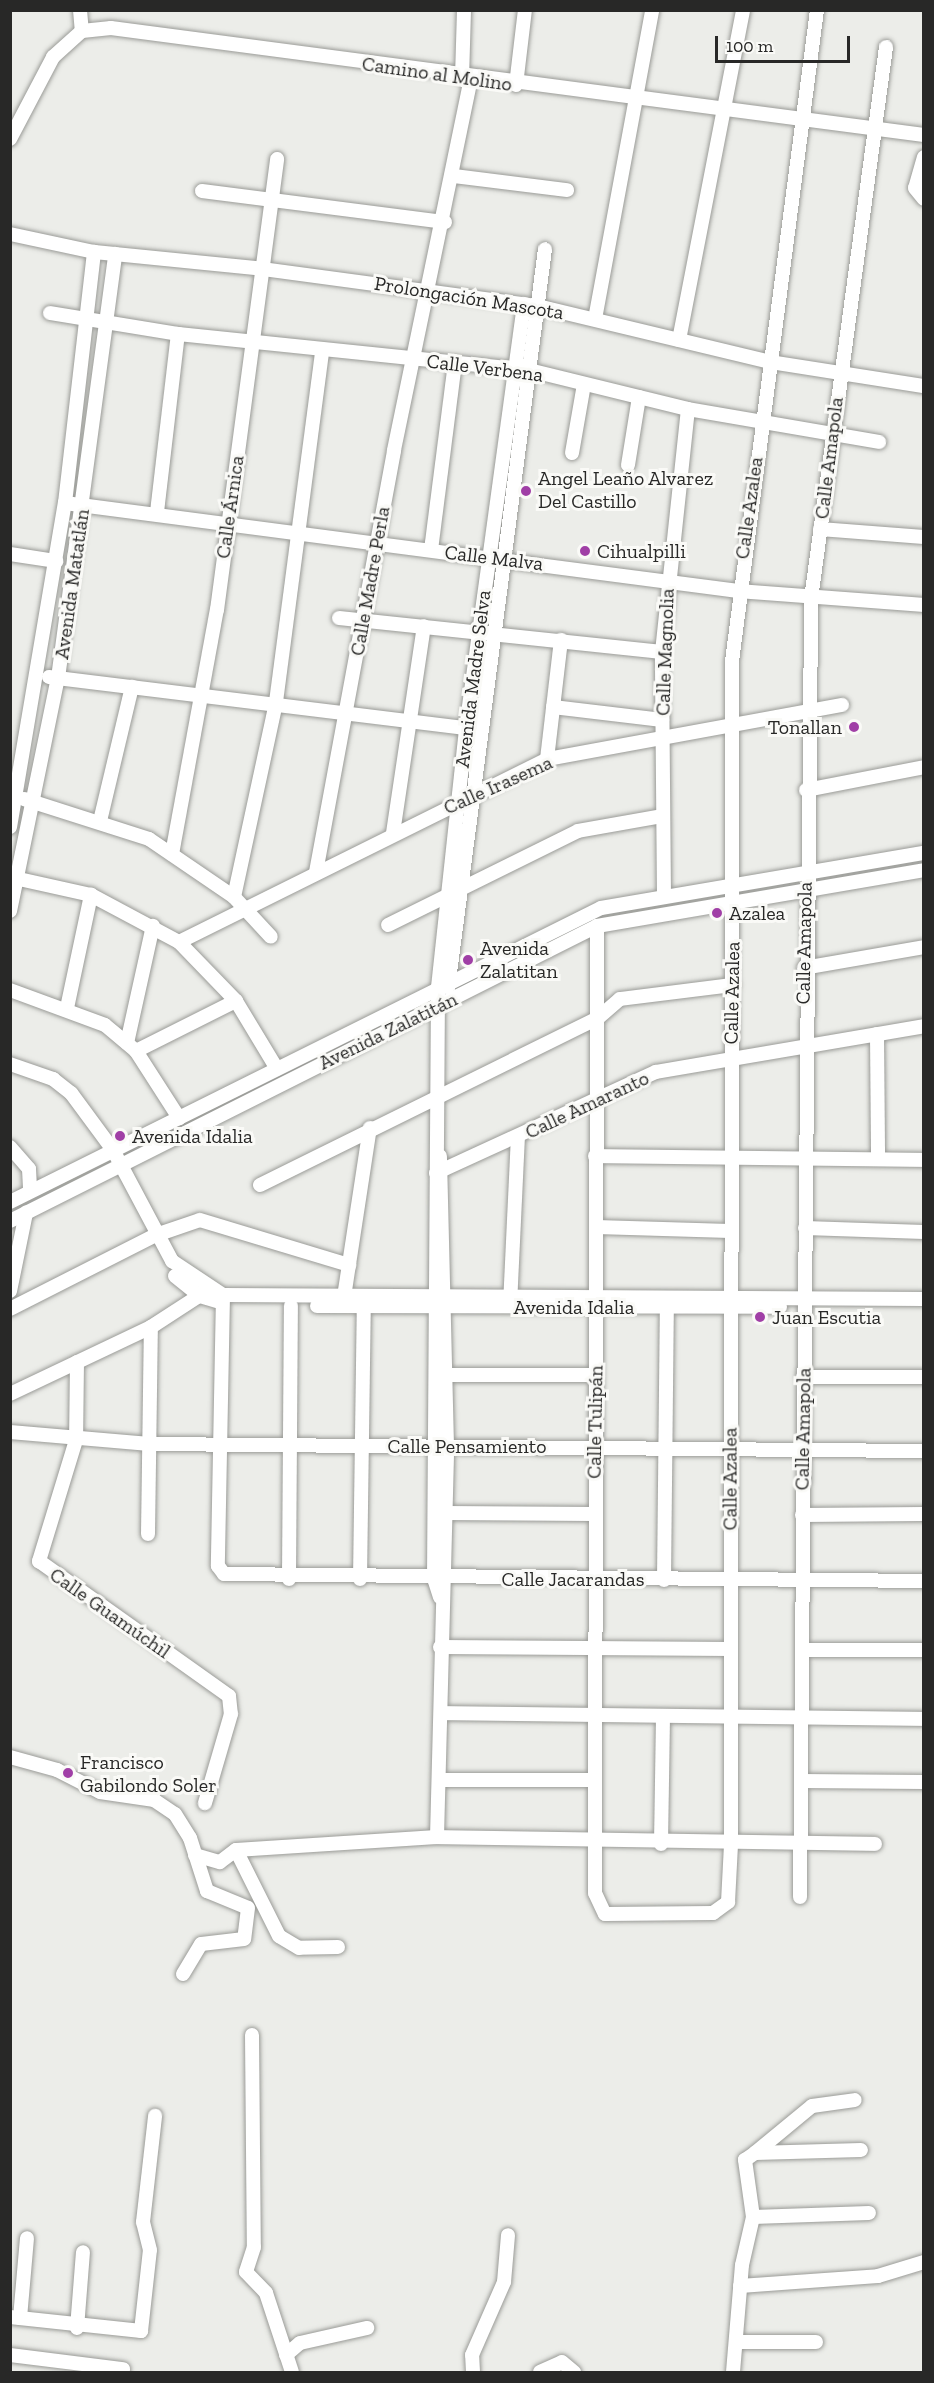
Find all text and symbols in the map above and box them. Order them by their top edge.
scale bar [718,24,853,62]
text: 100 m [726,35,773,57]
street label: Camino al Molino [360,52,514,96]
street label: Prolongación Mascota [373,271,565,325]
street label: Calle Verbena [425,349,545,387]
street label: Calle Amapola [810,395,848,521]
street label: Calle Árnica [211,454,249,560]
street label: Calle Azalea [730,455,768,561]
place label: Angel Leaño Alvarez Del Castillo [538,467,714,514]
marker: Angel Leaño Alvarez Del Castillo [519,484,533,498]
street label: Calle Madre Perla [345,504,395,658]
street label: Avenida Matatlán [50,507,94,661]
place label: Cihualpilli [597,539,686,563]
street label: Calle Malva [443,540,545,576]
marker: Cihualpilli [578,544,592,558]
street label: Calle Magnolia [651,588,679,716]
street label: Avenida Madre Selva [450,589,496,769]
place label: Tonallan [768,715,842,739]
marker: Tonallan [847,720,861,734]
street label: Calle Irasema [440,750,556,820]
street label: Calle Amapola [791,881,817,1005]
place label: Azalea [729,901,785,925]
marker: Azalea [710,906,724,920]
place label: Avenida Zalatitan [480,936,558,983]
street label: Calle Azalea [719,941,745,1045]
marker: Avenida Zalatitan [461,953,475,967]
street label: Avenida Zalatitán [315,987,461,1075]
street label: Calle Amaranto [521,1066,653,1144]
place label: Avenida Idalia [132,1124,253,1148]
marker: Avenida Idalia [113,1129,127,1143]
street label: Avenida Idalia [514,1295,634,1319]
place label: Juan Escutia [772,1305,881,1329]
marker: Juan Escutia [753,1310,767,1324]
street label: Calle Tulipán [582,1365,608,1479]
street label: Calle Amapola [790,1367,816,1491]
street label: Calle Azalea [718,1427,742,1531]
street label: Calle Pensamiento [388,1434,546,1458]
street label: Calle Guamúchil [45,1563,175,1663]
street label: Calle Jacarandas [501,1567,645,1591]
place label: Francisco Gabilondo Soler [80,1750,217,1797]
marker: Francisco Gabilondo Soler [61,1766,75,1780]

